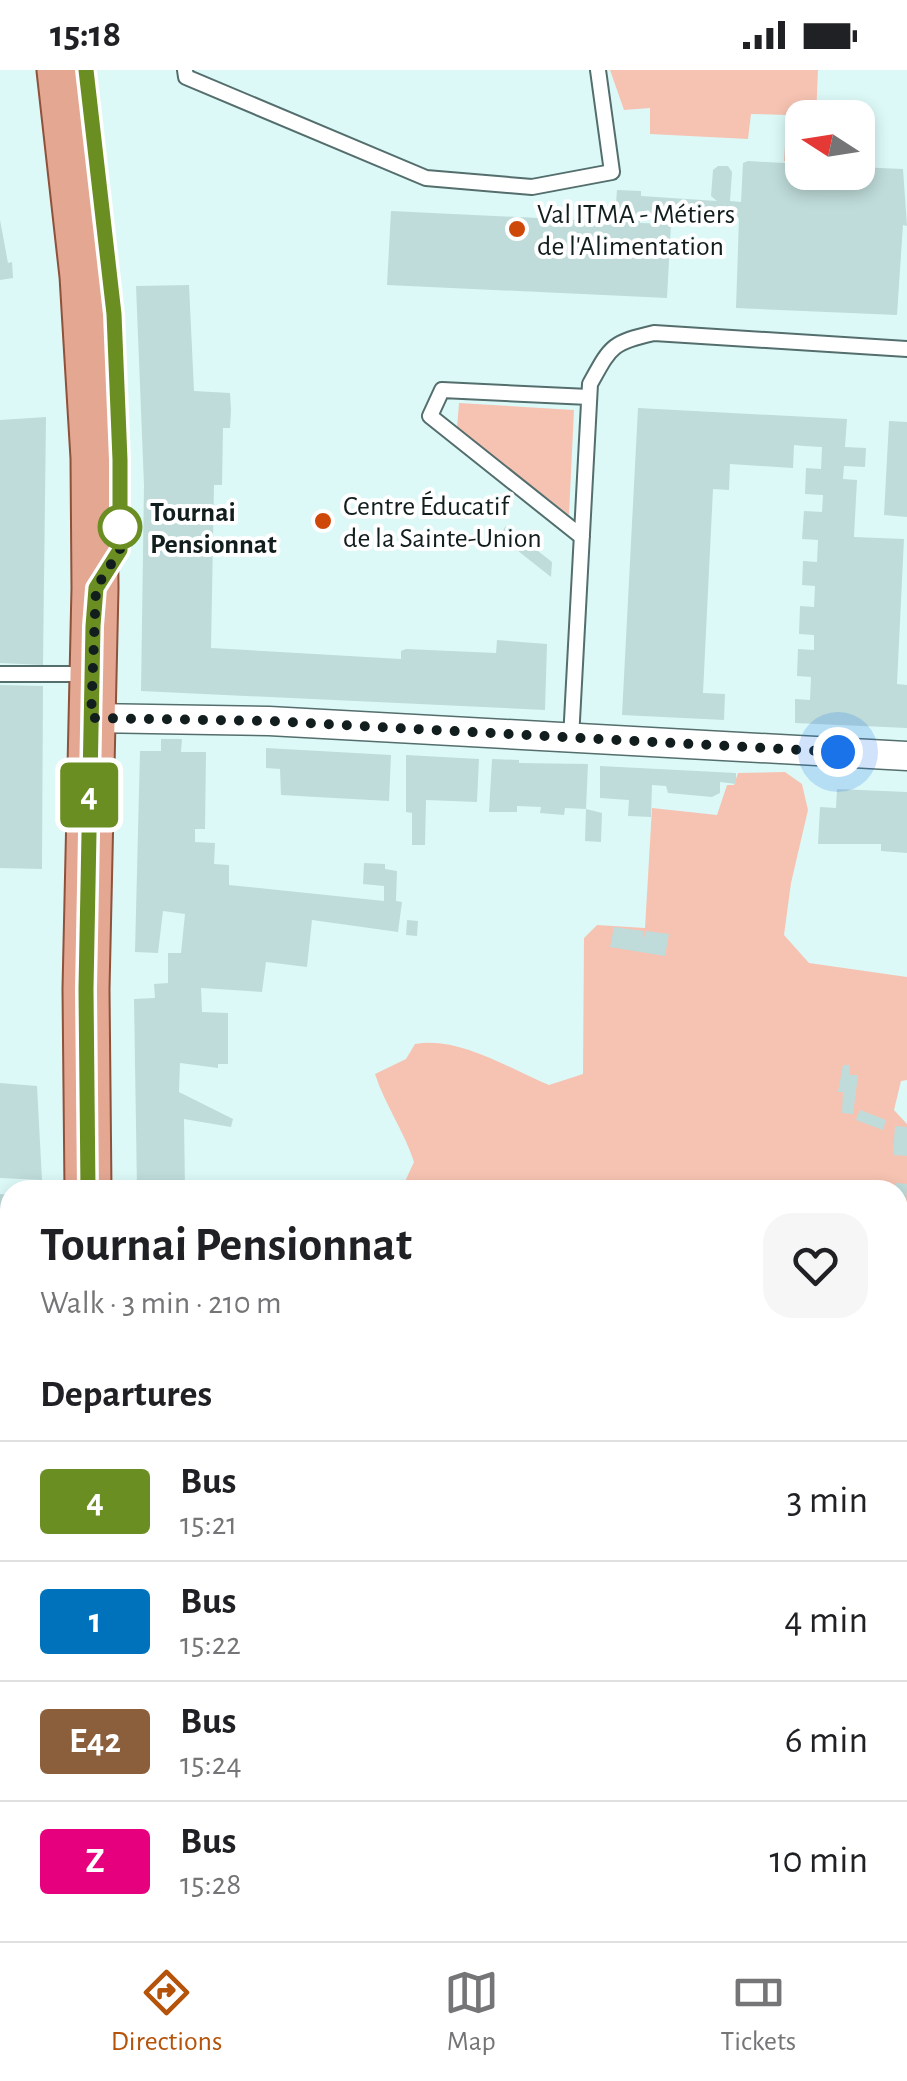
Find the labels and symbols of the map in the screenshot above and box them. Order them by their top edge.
north arrow [785,100,875,190]
place label: Val ITMA - Métiers de l'Alimentation [537,201,735,261]
marker: Val ITMA - Métiers de l'Alimentation [506,218,528,240]
place label: Centre Éducatif de la Sainte-Union [343,490,542,553]
place label: Tournai Pensionnat [150,499,277,559]
marker: Tournai Pensionnat [99,506,141,548]
marker: Centre Éducatif de la Sainte-Union [312,510,334,532]
your location [813,727,863,777]
line badge: 4 [56,762,122,828]

